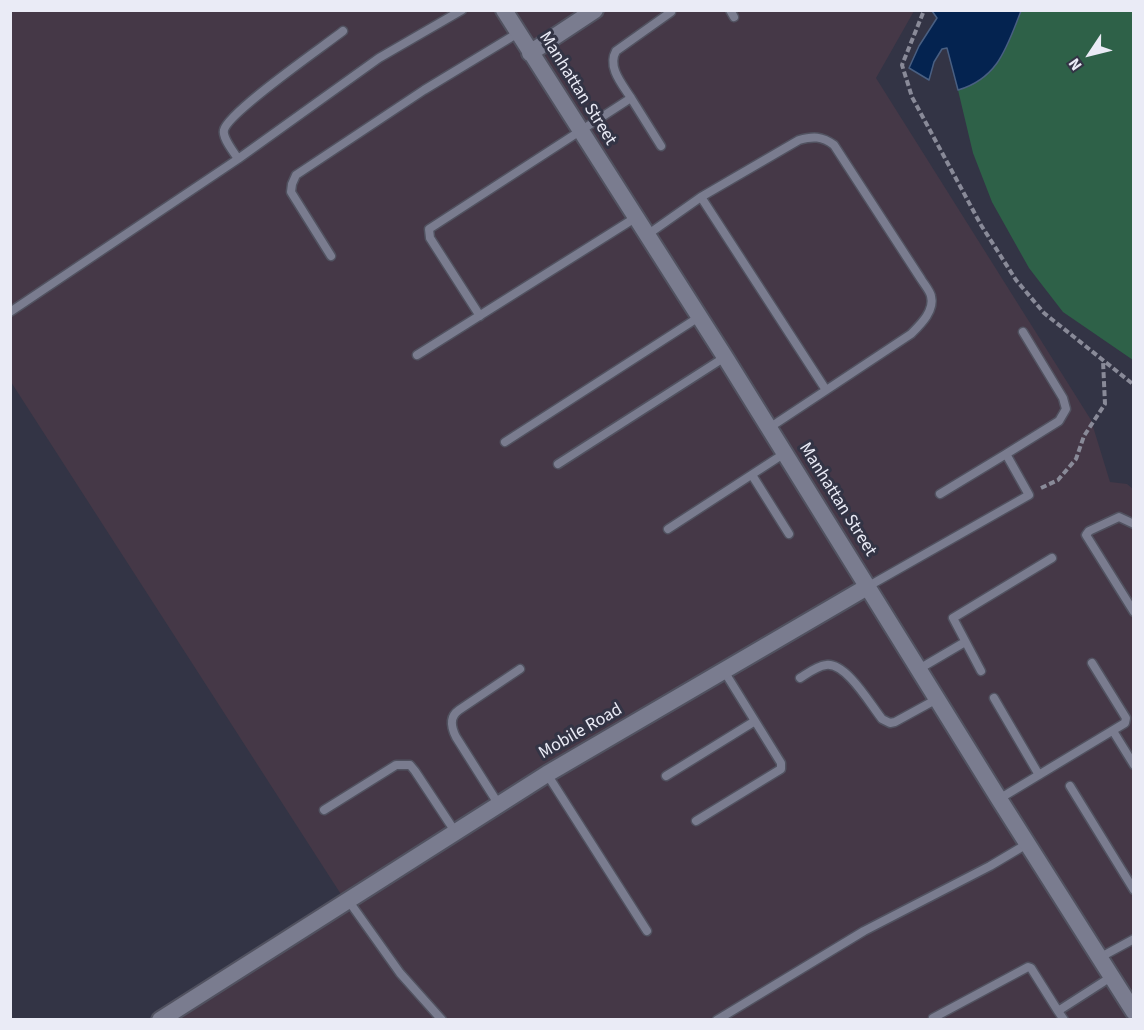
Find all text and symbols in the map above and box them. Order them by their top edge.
north arrow [1060,24,1120,84]
street label: Manhattan Street [533,28,621,150]
text: N [1063,54,1087,75]
street label: Manhattan Street [793,439,881,561]
street label: Mobile Road [535,699,627,765]

